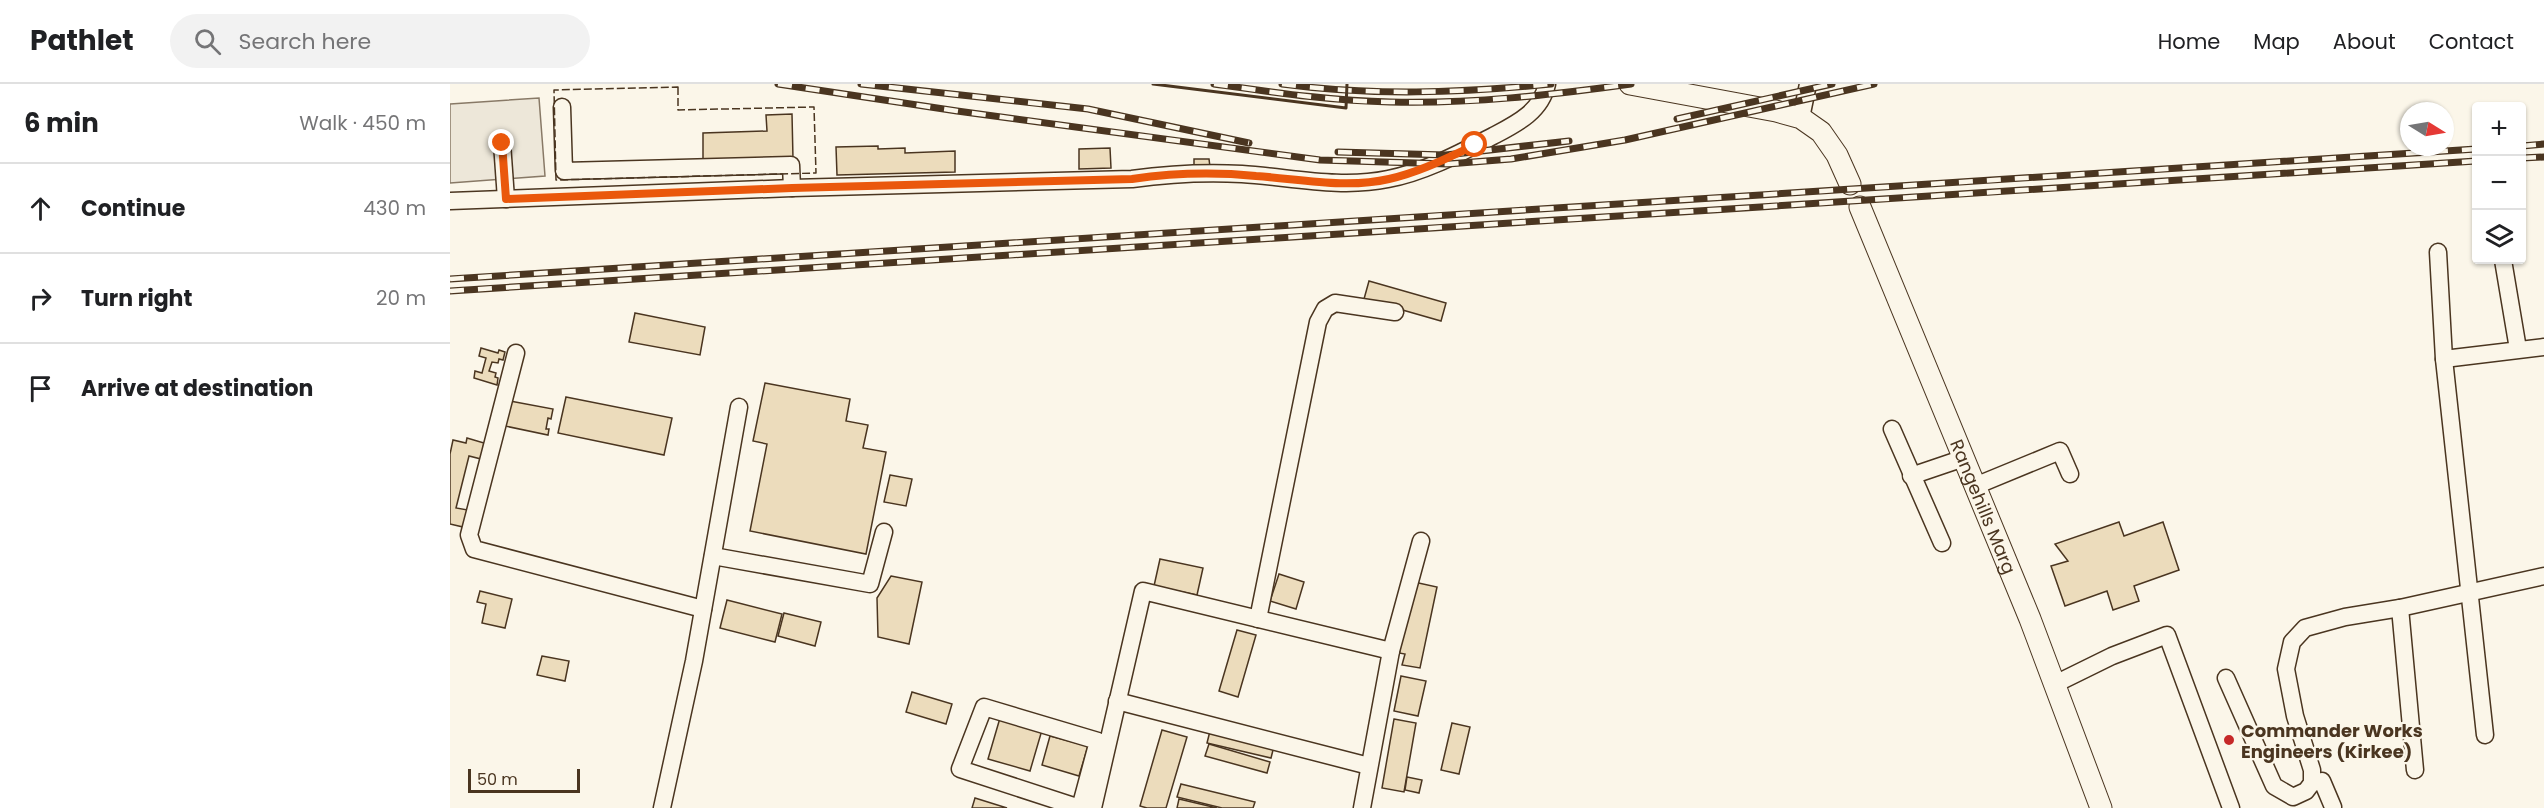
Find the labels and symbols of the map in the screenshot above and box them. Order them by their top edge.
north arrow [2400,102,2454,156]
route end [488,129,514,155]
route start [1461,131,1487,157]
street label: Rangehills Marg [1945,435,2023,578]
place label: Commander Works Engineers (Kirkee) [2241,718,2423,764]
marker: Commander Works Engineers (Kirkee) [2222,733,2236,747]
scale bar [468,766,580,794]

